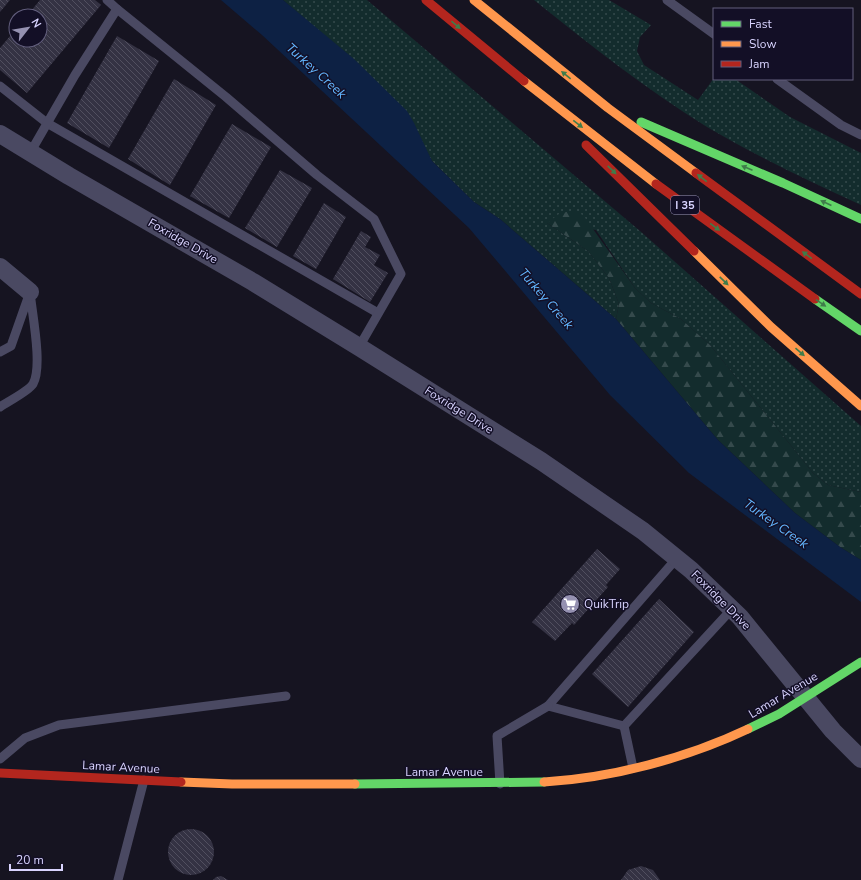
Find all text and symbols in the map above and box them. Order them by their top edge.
north arrow [8,8,48,48]
legend [713,8,853,80]
text: N [28,16,45,30]
text: Fast [749,16,772,32]
one-way arrow [451,21,462,30]
text: Slow [749,36,777,52]
water label: Turkey Creek [282,39,351,103]
text: Jam [748,56,770,72]
one-way arrow [561,71,572,79]
one-way arrow [572,119,583,128]
one-way arrow [607,165,617,175]
one-way arrow [742,165,753,171]
one-way arrow [696,174,707,182]
road number: I 35 [671,196,699,214]
one-way arrow [820,200,831,206]
street label: Foxridge Drive [145,215,221,267]
one-way arrow [710,223,720,231]
one-way arrow [801,250,812,259]
water label: Turkey Creek [514,265,578,334]
one-way arrow [719,276,729,286]
one-way arrow [815,299,826,307]
one-way arrow [795,348,806,357]
street label: Foxridge Drive [422,382,496,438]
water label: Turkey Creek [740,495,813,553]
street label: Foxridge Drive [688,567,754,633]
supermarket icon: QuikTrip [559,593,581,615]
place label: QuikTrip [584,596,629,612]
street label: Lamar Avenue [746,668,820,722]
street label: Lamar Avenue [82,757,160,777]
street label: Lamar Avenue [405,764,483,780]
scale bar [10,846,62,872]
text: 20 m [16,852,44,868]

